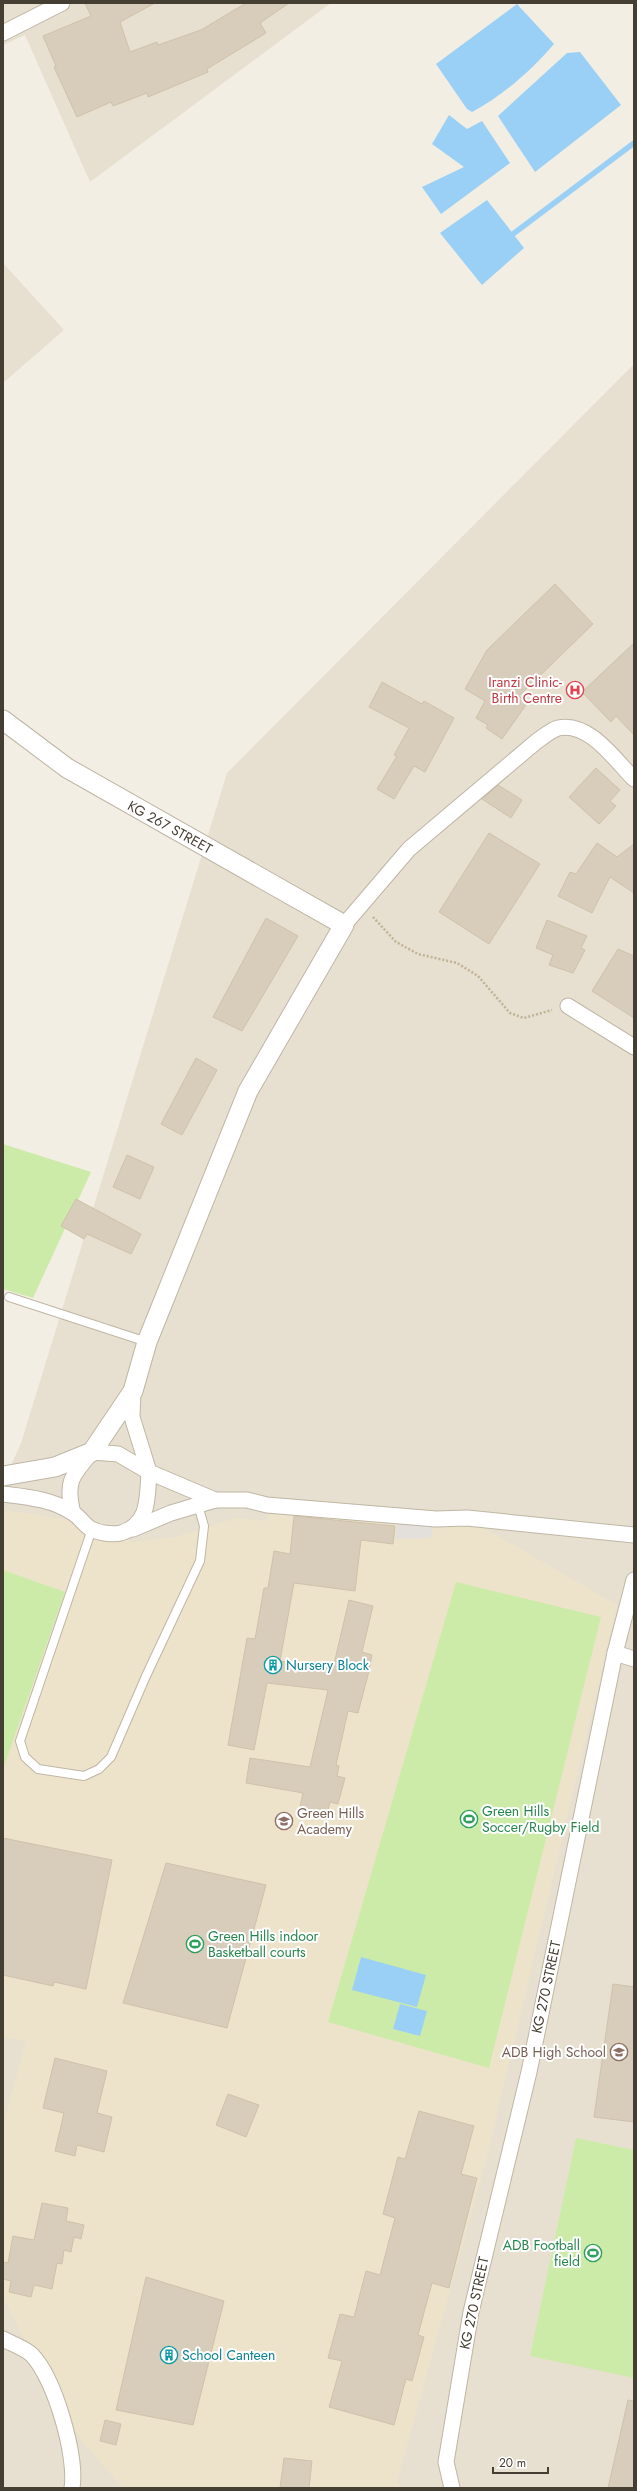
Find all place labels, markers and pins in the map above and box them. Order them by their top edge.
place label: Iranzi Clinic- Birth Centre [488,672,562,708]
hospital icon: Iranzi Clinic- Birth Centre [565,680,585,700]
building icon: Nursery Block [263,1655,283,1675]
place label: Nursery Block [286,1655,370,1675]
place label: Green Hills Soccer/Rugby Field [482,1801,599,1837]
place label: Green Hills Academy [297,1803,365,1839]
sports icon: Green Hills Soccer/Rugby Field [459,1809,479,1829]
school or university icon: Green Hills Academy [274,1811,294,1831]
place label: Green Hills indoor Basketball courts [208,1926,319,1962]
sports icon: Green Hills indoor Basketball courts [185,1934,205,1954]
place label: ADB High School [502,2042,606,2062]
school or university icon: ADB High School [609,2042,629,2062]
place label: ADB Football field [503,2235,580,2271]
sports icon: ADB Football field [583,2243,603,2263]
building icon: School Canteen [159,2345,179,2365]
place label: School Canteen [182,2345,275,2365]

